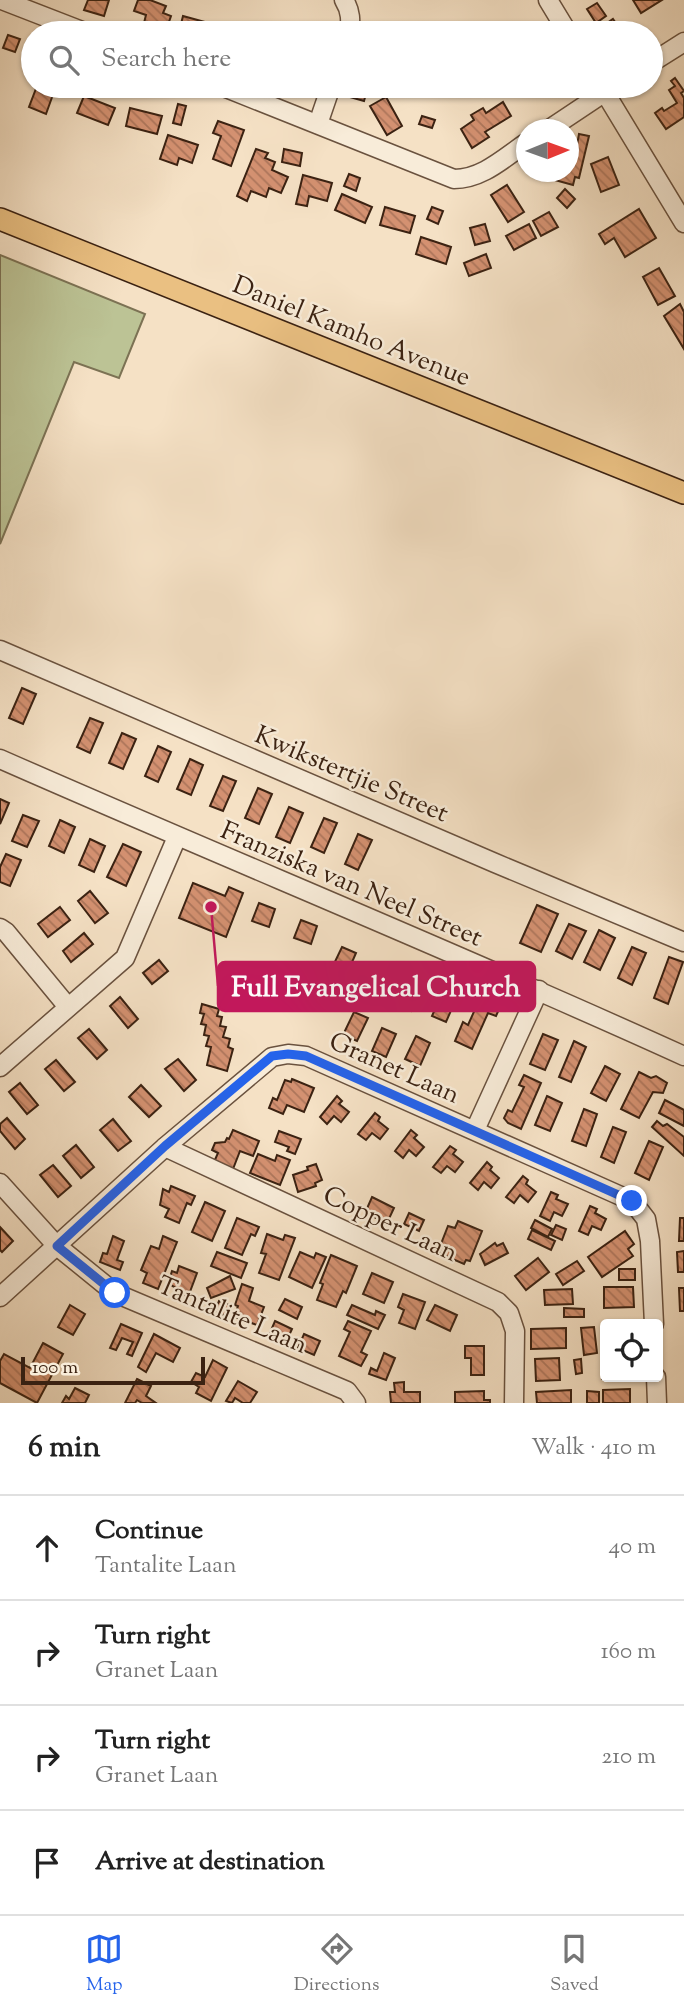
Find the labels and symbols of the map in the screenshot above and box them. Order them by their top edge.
north arrow [516,119,579,182]
street label: Daniel Kamho Avenue [226,268,476,397]
street label: Kwikstertjie Street [248,718,454,833]
street label: Franziska van Neel Street [214,813,488,957]
callout: Full Evangelical Church [218,962,535,1011]
text: Full Evangelical Church [231,969,521,1009]
street label: Granet Laan [323,1024,465,1115]
street label: Copper Laan [316,1178,464,1273]
route end [616,1185,647,1216]
street label: Tantalite Laan [151,1268,313,1365]
route start [99,1277,130,1308]
scale bar [21,1354,205,1386]

